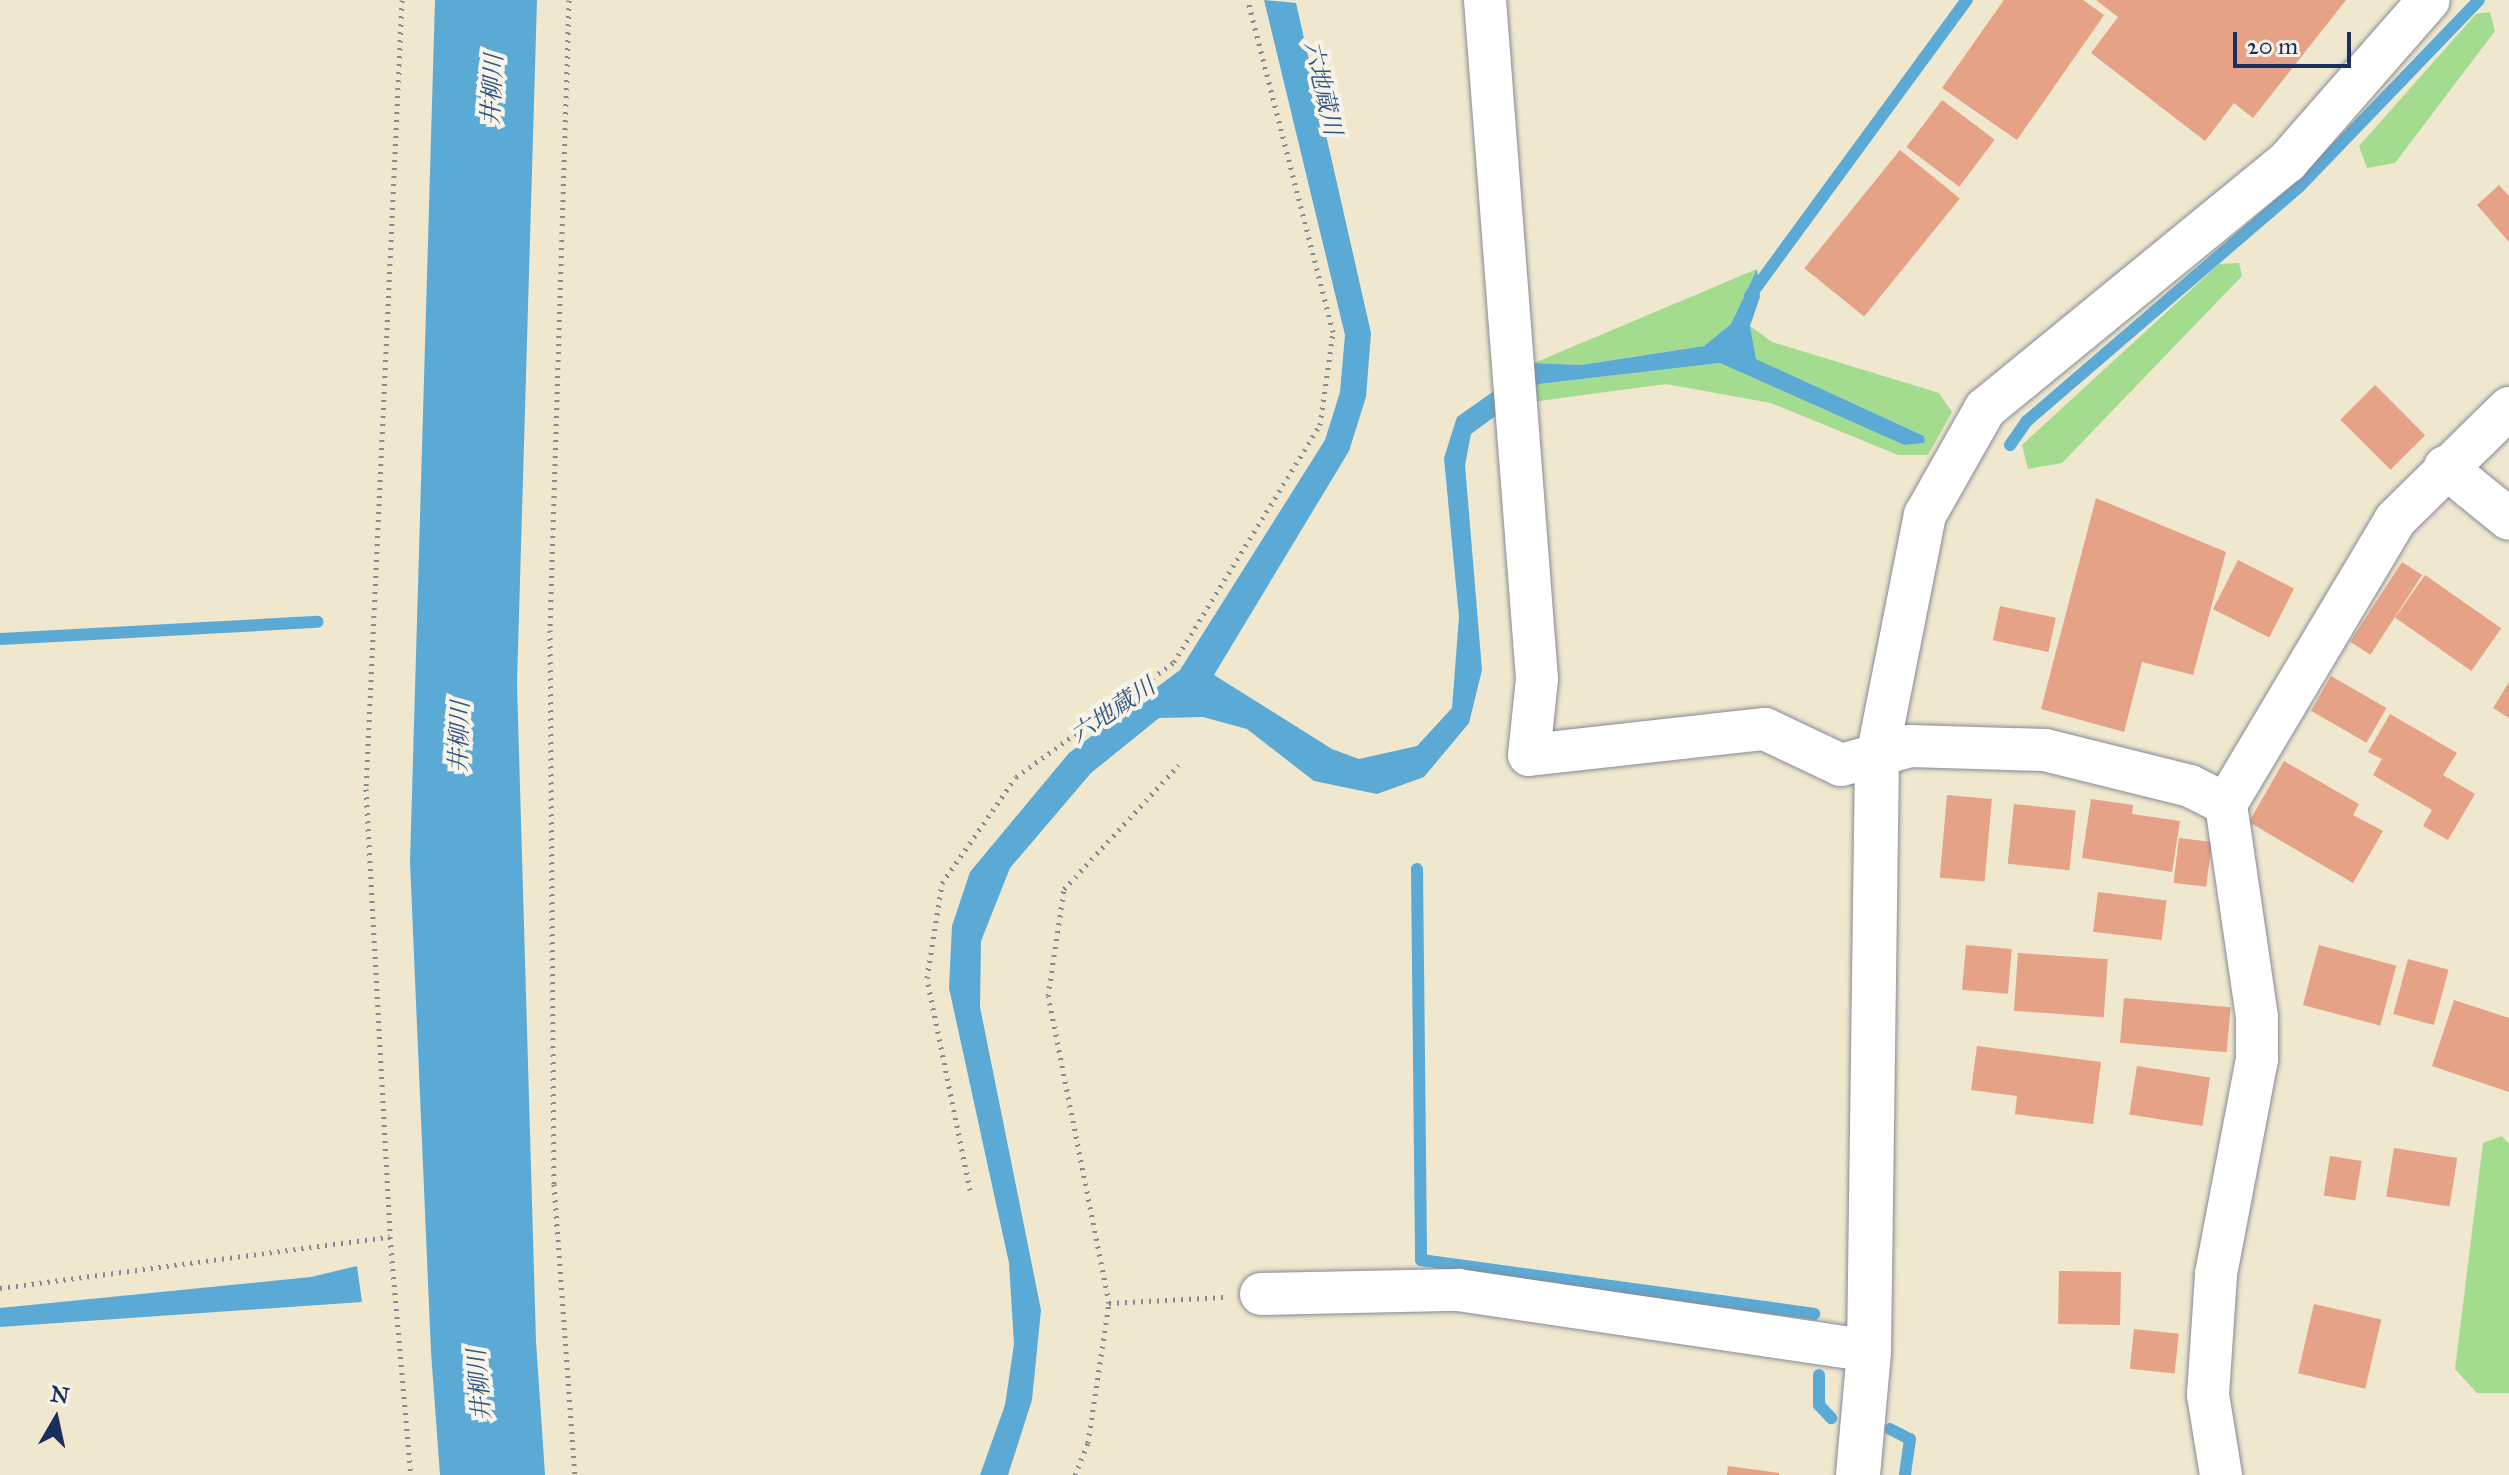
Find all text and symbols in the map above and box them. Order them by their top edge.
scale bar [2237,16,2355,66]
text: 20 m [2247,31,2298,61]
water label: 六地蔵川 [1297,38,1347,138]
water label: 井柳川 [477,53,509,127]
water label: 六地蔵川 [1065,672,1161,750]
water label: 井柳川 [444,701,476,773]
water label: 井柳川 [463,1348,497,1422]
north arrow [16,1379,96,1459]
text: N [48,1380,71,1410]

